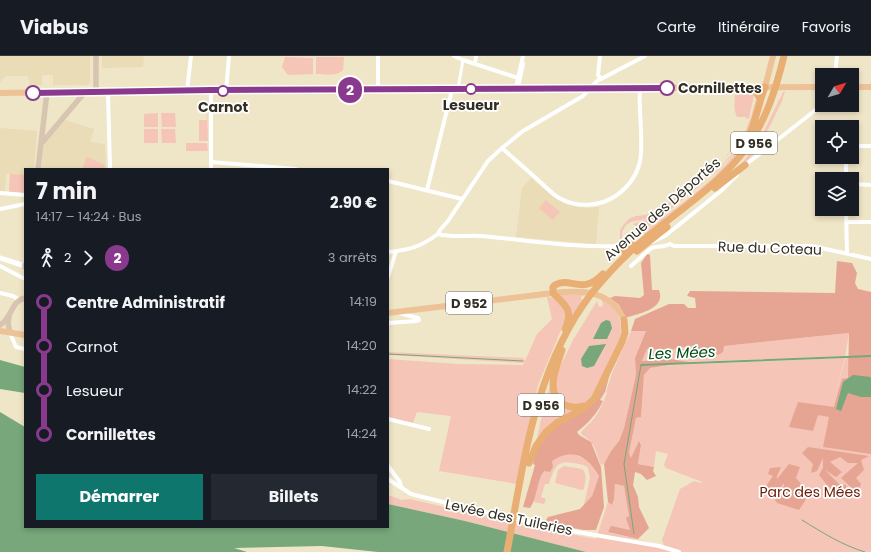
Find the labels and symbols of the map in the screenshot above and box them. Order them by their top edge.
north arrow [815,68,859,112]
line badge: 2 [337,77,363,103]
place label: Cornillettes [678,78,762,98]
marker: Cornillettes [659,80,675,96]
marker: Lesueur [465,83,477,95]
unlabelled marker [25,85,41,101]
marker: Carnot [217,85,229,97]
place label: Lesueur [443,95,499,115]
place label: Carnot [198,97,248,117]
road number: D 956 [731,132,777,154]
street label: Avenue des Déportés [599,153,725,265]
street label: Rue du Coteau [718,236,822,260]
road number: D 952 [446,292,492,314]
water label: Les Mées [648,341,716,364]
road number: D 956 [518,394,564,416]
park label: Parc des Mées [760,482,860,502]
street label: Levée des Tuileries [444,494,574,540]

